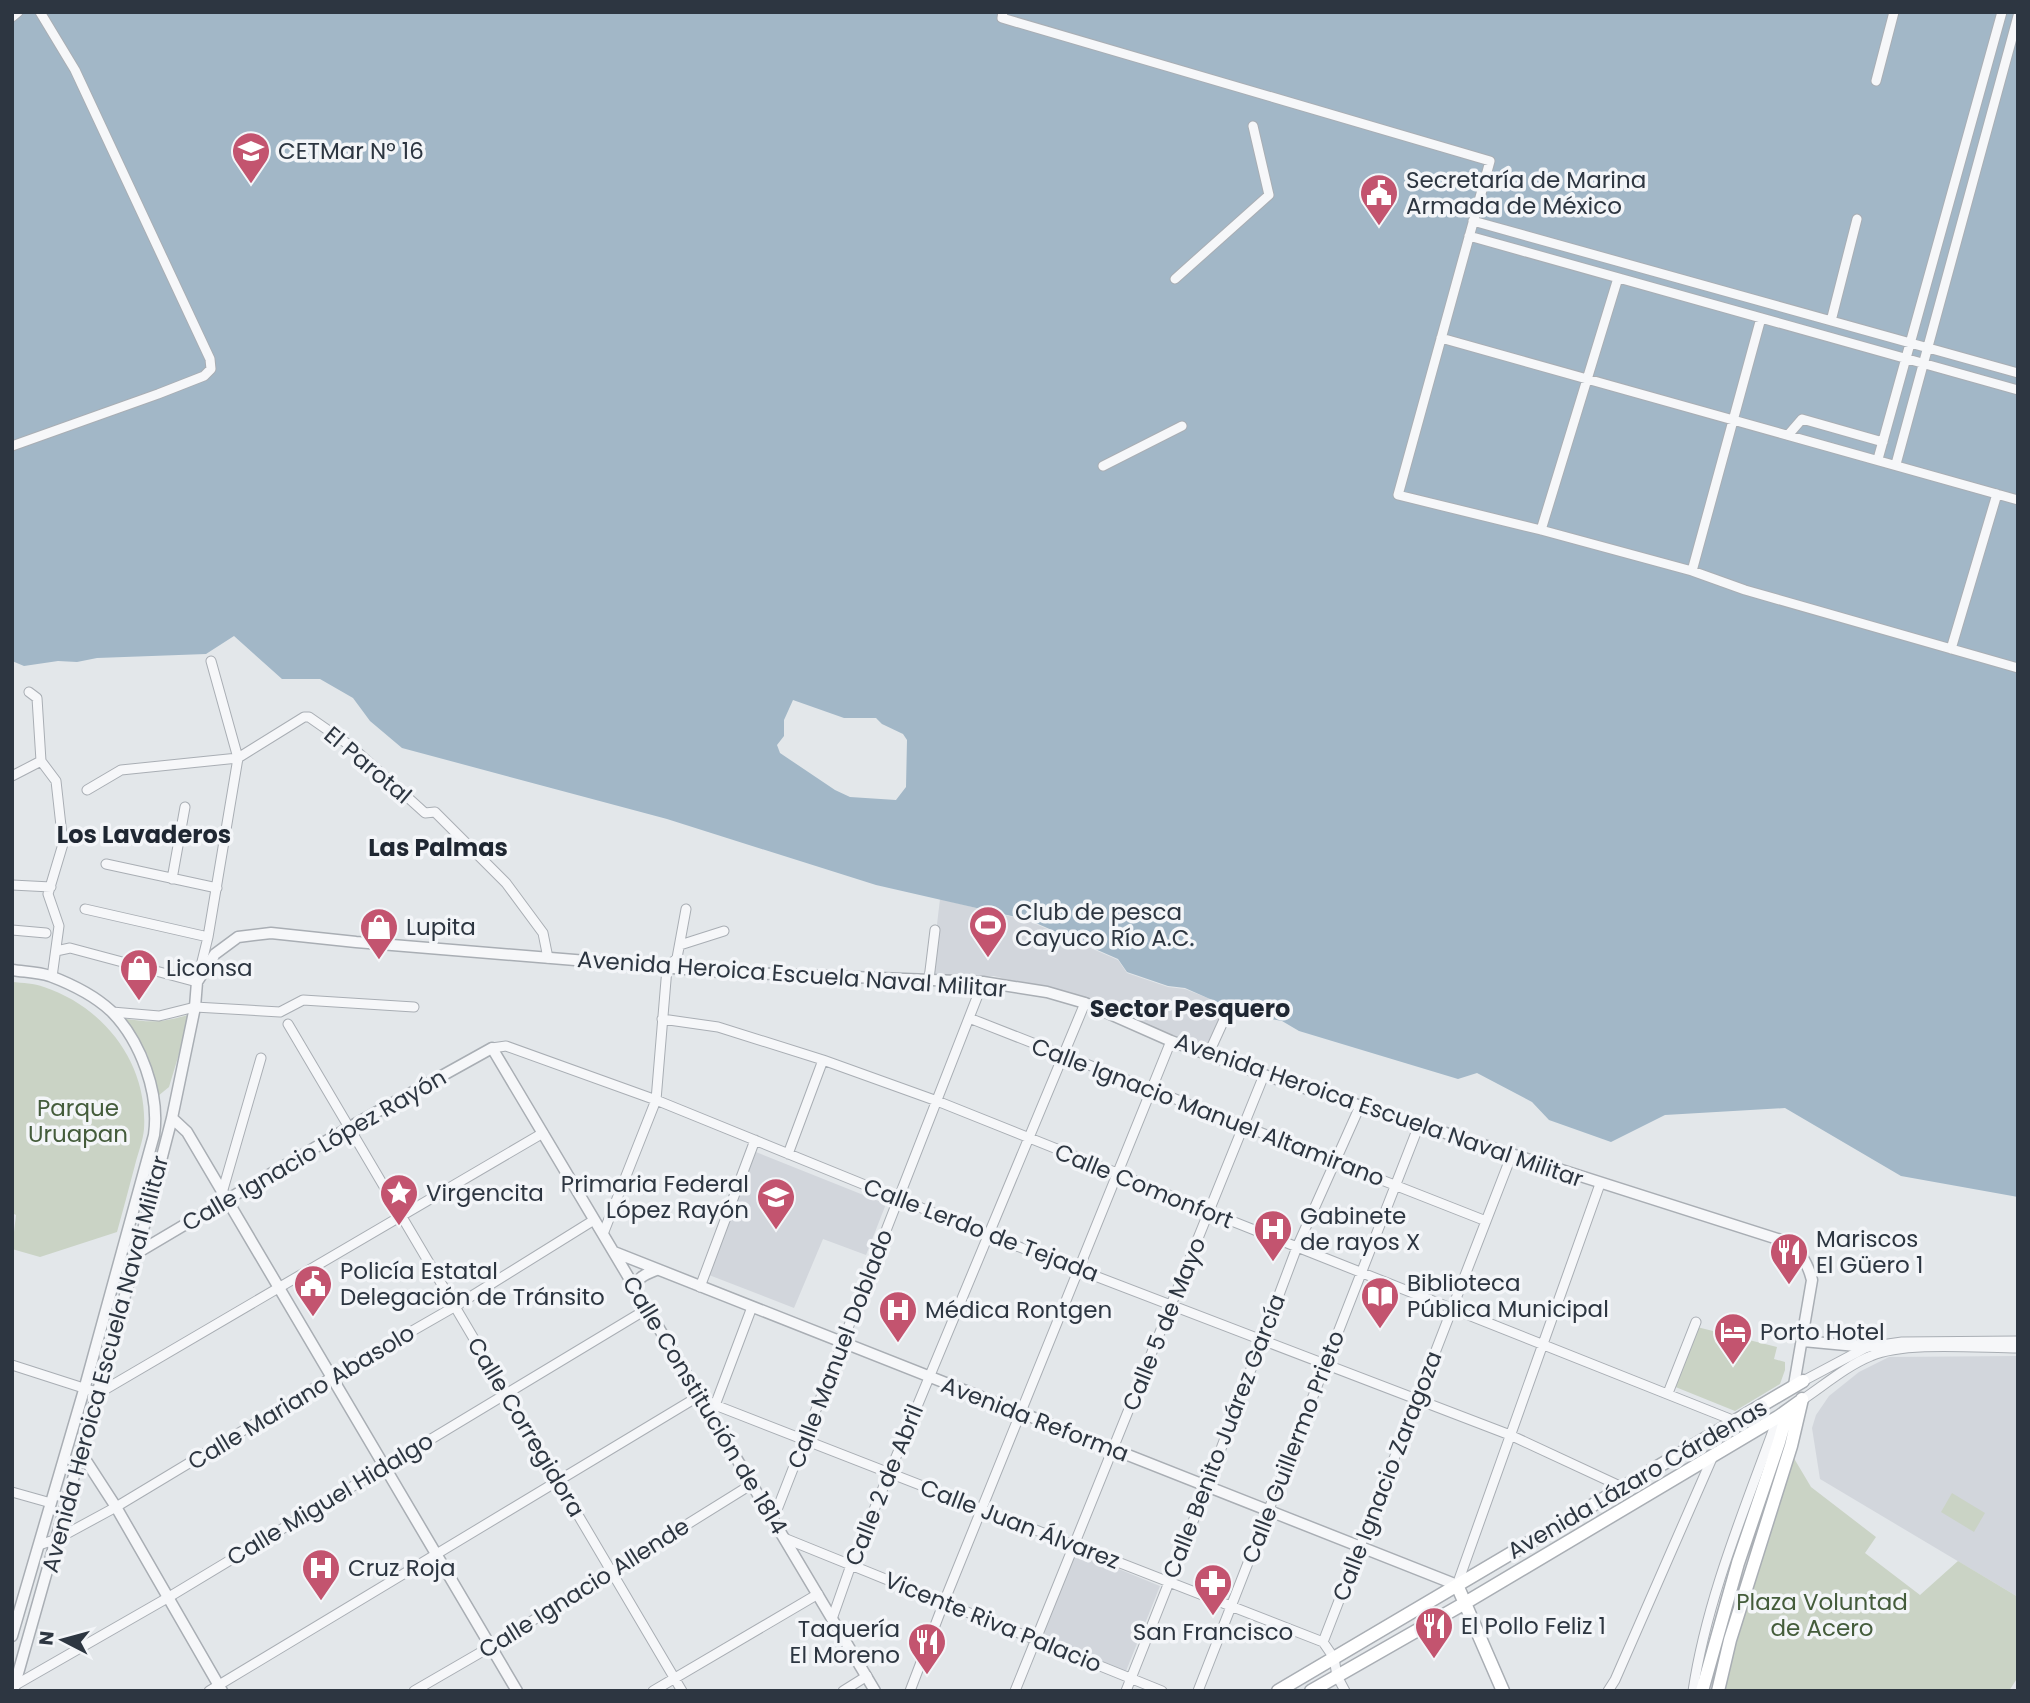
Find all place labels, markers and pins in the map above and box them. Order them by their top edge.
school or university icon: CETMar N° 16 [230,130,272,185]
place label: CETMar N° 16 [278,135,424,167]
place label: Secretaría de Marina Armada de México [1406,164,1646,222]
public building icon: Secretaría de Marina Armada de México [1358,172,1400,227]
place label: Club de pesca Cayuco Río A.C. [1015,896,1194,954]
sports icon: Club de pesca Cayuco Río A.C. [967,904,1009,959]
shop icon: Lupita [358,906,400,961]
place label: Lupita [406,911,476,943]
shop icon: Liconsa [118,947,160,1002]
place label: Liconsa [166,952,253,984]
place label: Primaria Federal López Rayón [561,1168,749,1226]
place icon: Virgencita [378,1172,420,1227]
school or university icon: Primaria Federal López Rayón [755,1176,797,1231]
place label: Virgencita [426,1177,544,1209]
place label: Gabinete de rayos X [1300,1200,1420,1258]
hospital icon: Gabinete de rayos X [1252,1208,1294,1263]
place label: Mariscos El Güero 1 [1816,1223,1923,1281]
restaurant icon: Mariscos El Güero 1 [1768,1231,1810,1286]
place label: Policía Estatal Delegación de Tránsito [340,1255,605,1313]
public building icon: Policía Estatal Delegación de Tránsito [292,1263,334,1318]
place label: Biblioteca Pública Municipal [1407,1267,1609,1325]
library icon: Biblioteca Pública Municipal [1359,1275,1401,1330]
hospital icon: Médica Rontgen [877,1289,919,1344]
place label: Médica Rontgen [925,1294,1112,1326]
hotel icon: Porto Hotel [1712,1311,1754,1366]
place label: Porto Hotel [1760,1316,1885,1348]
hospital icon: Cruz Roja [300,1547,342,1602]
place label: Cruz Roja [348,1552,456,1584]
pharmacy icon: San Francisco [1192,1562,1234,1617]
restaurant icon: El Pollo Feliz 1 [1413,1605,1455,1660]
place label: El Pollo Feliz 1 [1461,1610,1606,1642]
place label: Taquería El Moreno [790,1613,900,1671]
place label: San Francisco [1133,1616,1293,1648]
restaurant icon: Taquería El Moreno [906,1621,948,1676]

